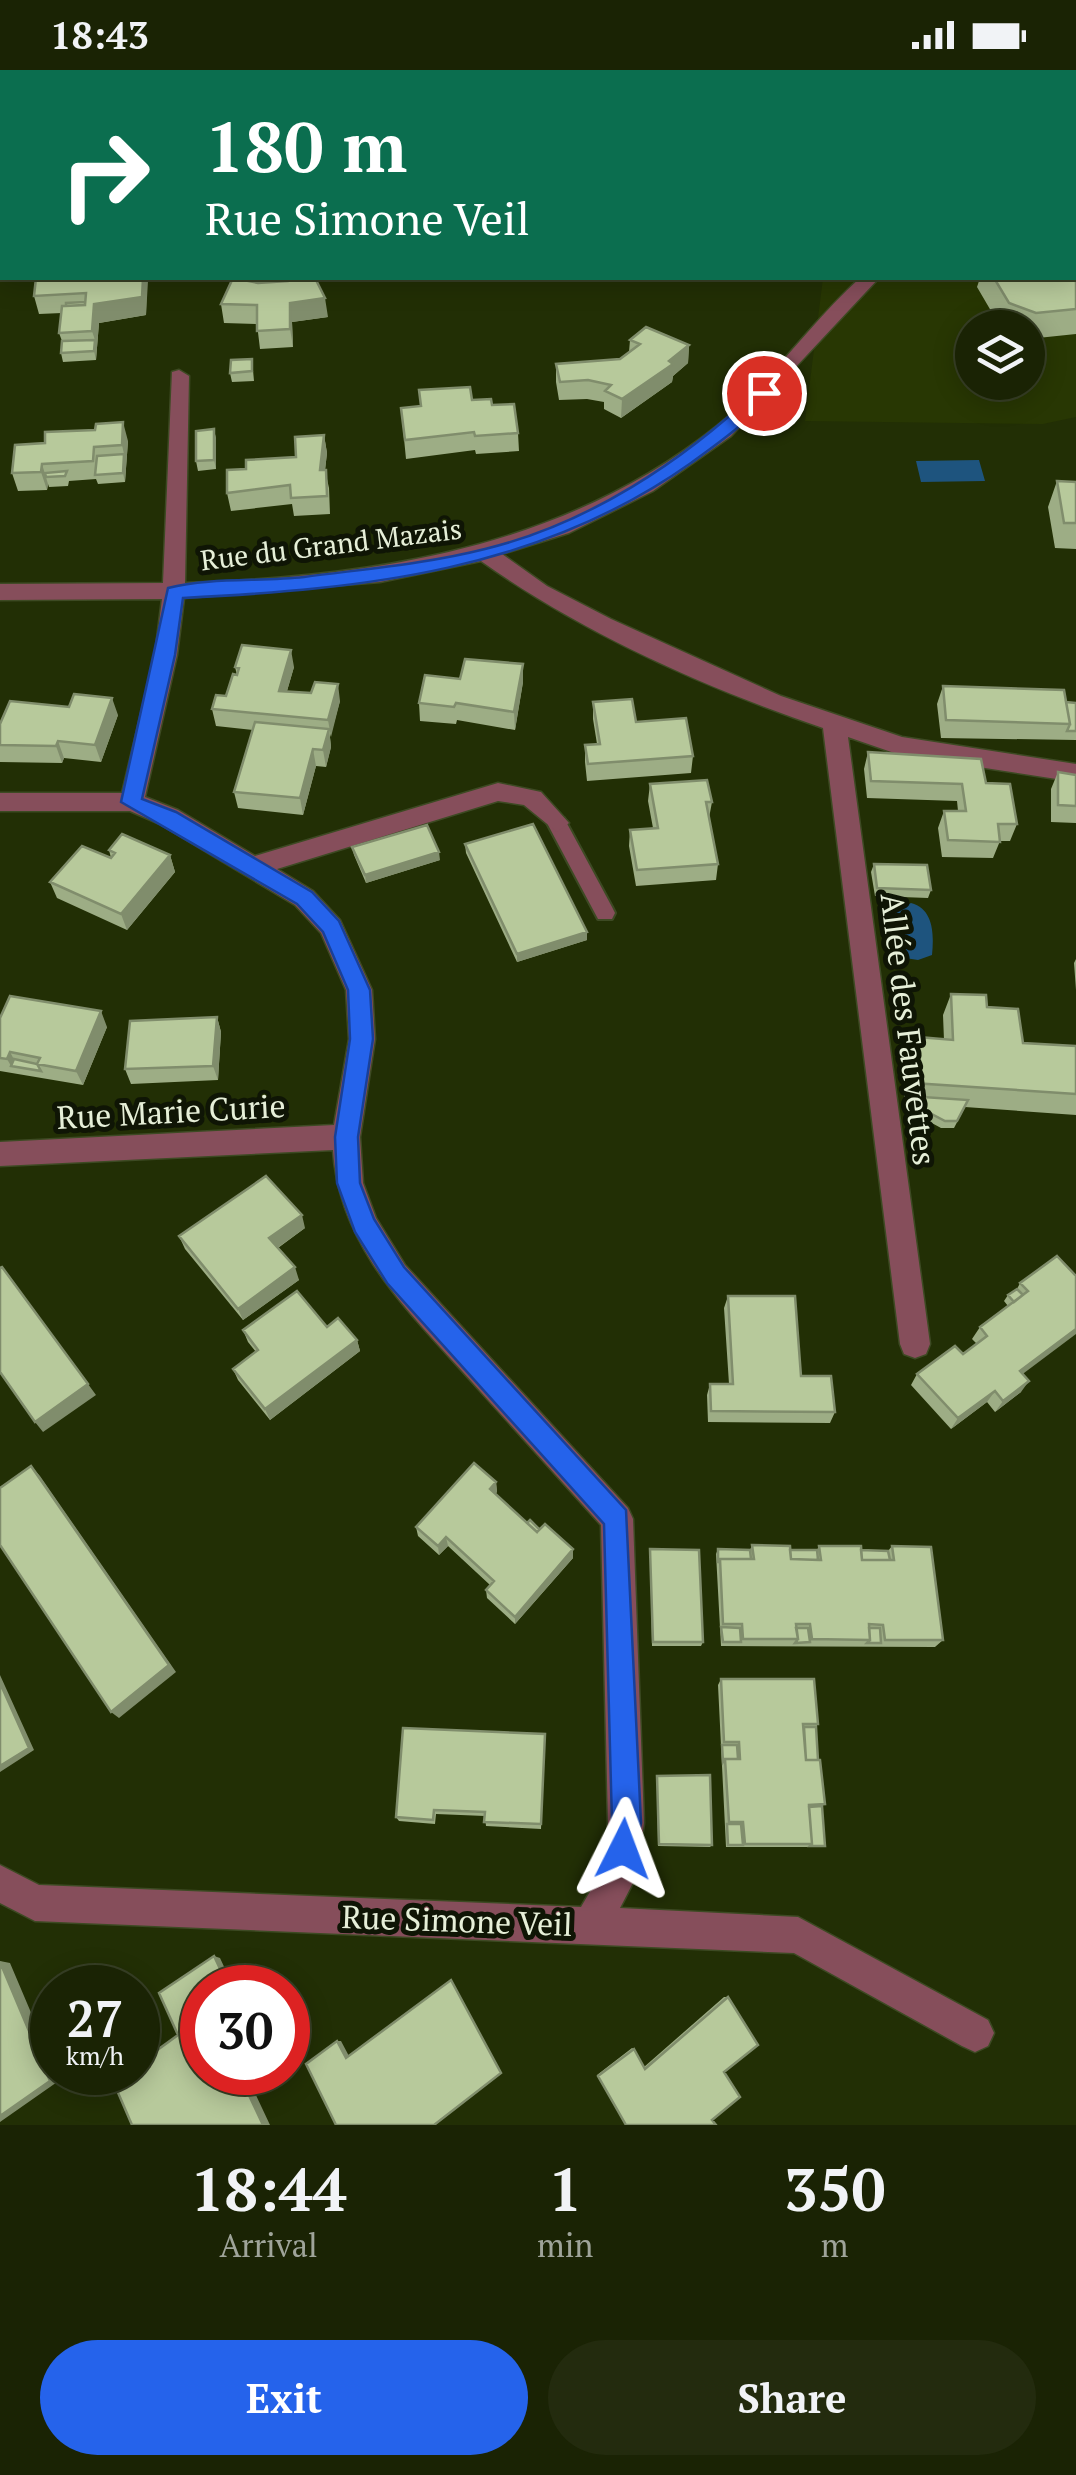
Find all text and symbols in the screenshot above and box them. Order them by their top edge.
text: 18:43 [50,10,149,60]
text: 180 m [205,99,407,192]
icon: right [40,110,170,240]
text: Rue Simone Veil [205,188,530,248]
map controls [955,310,1045,400]
button: layers [955,310,1045,400]
pin [722,351,807,436]
icon: arrive [737,366,792,421]
street label: Rue du Grand Mazais [198,510,464,578]
street label: Allée des Fauvettes [871,891,947,1167]
street label: Rue Marie Curie [55,1084,287,1138]
position arrow [571,1797,675,1901]
street label: Rue Simone Veil [341,1895,573,1945]
speed limit sign: 30 [180,1965,310,2095]
text: 27 [67,1985,123,2051]
text: km/h [66,2039,124,2072]
text: 18:44 [190,2149,347,2228]
text: 1 [548,2149,582,2228]
text: 350 [784,2149,886,2228]
text: Arrival [220,2224,318,2266]
text: min [537,2224,593,2266]
text: m [821,2224,848,2266]
button: Exit [40,2340,528,2455]
button: Share [548,2340,1036,2455]

